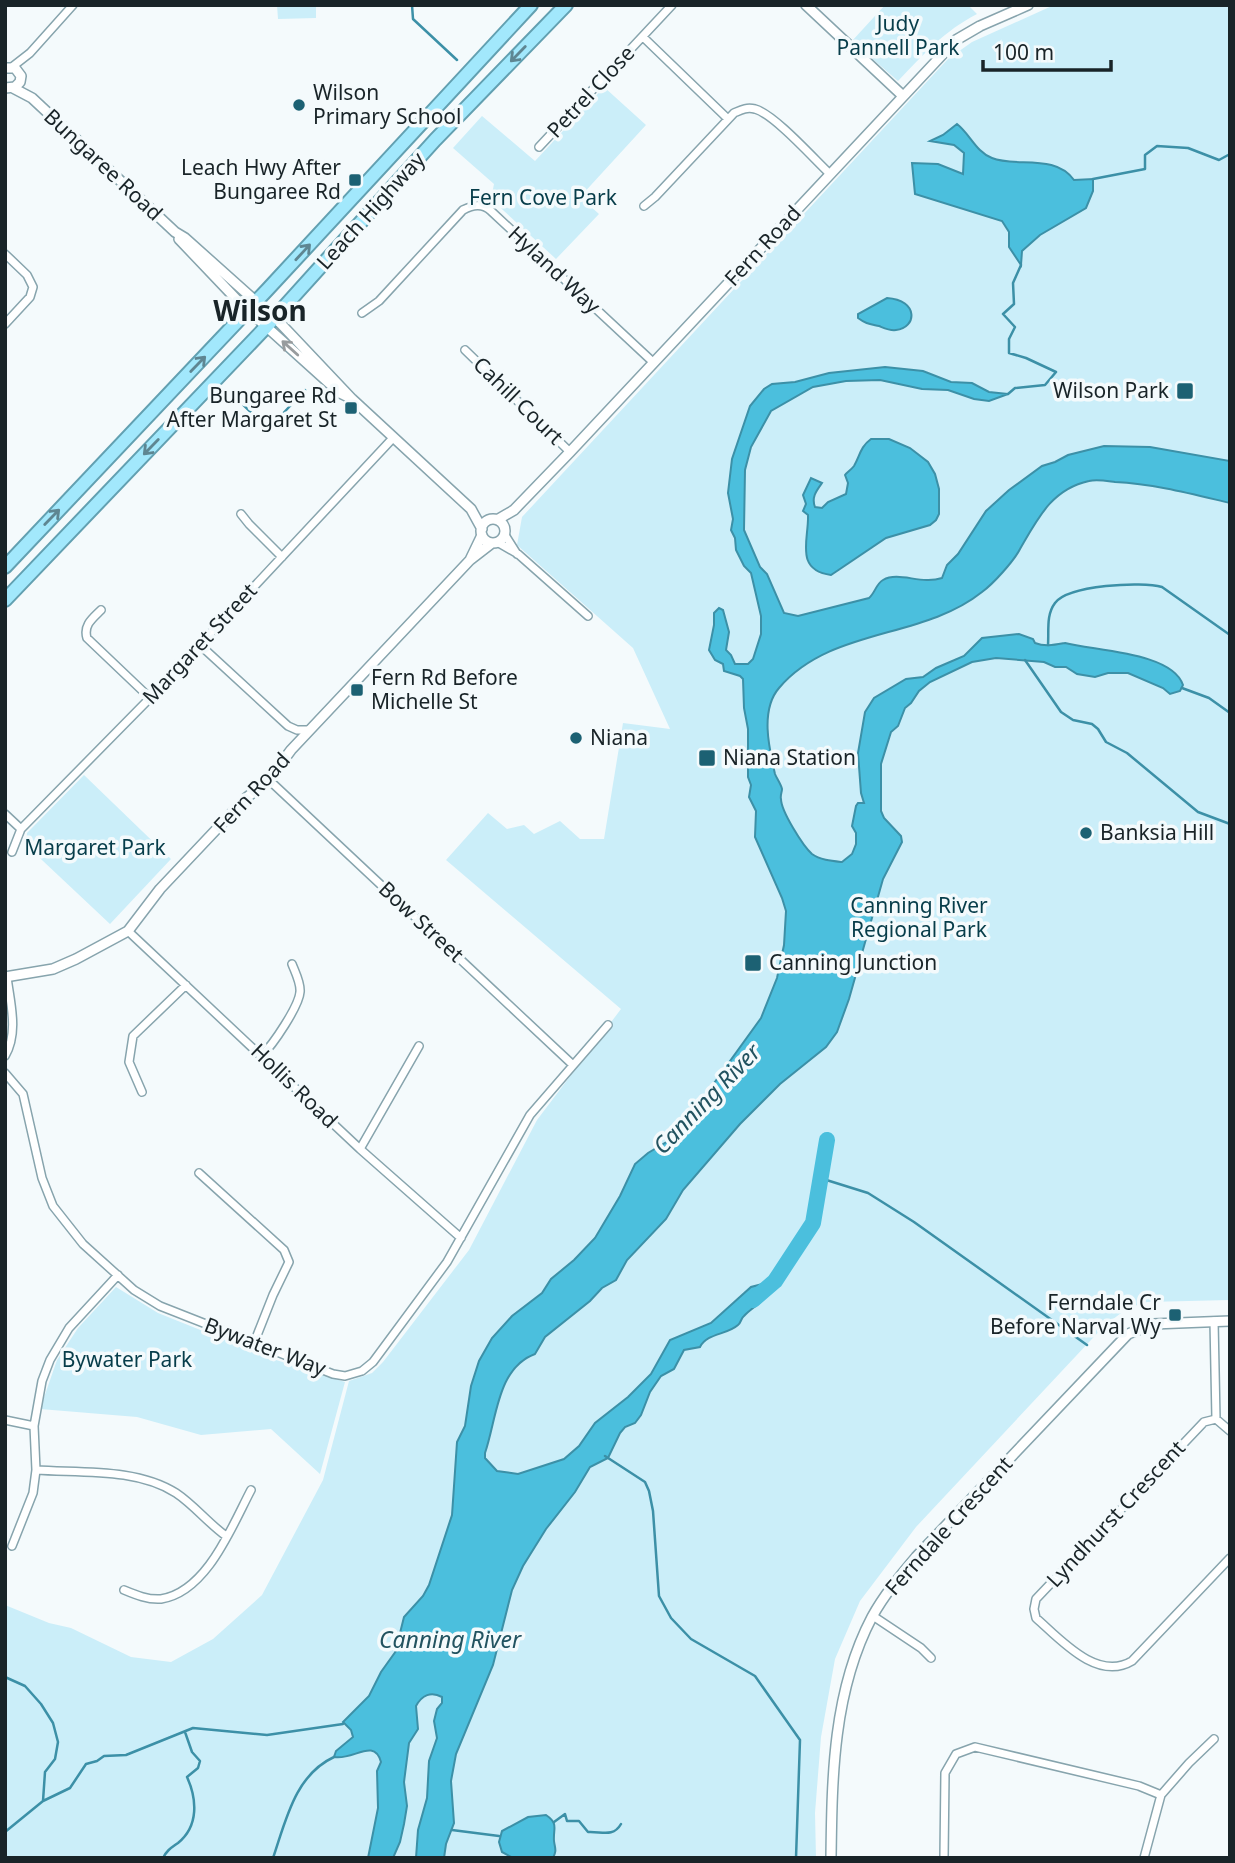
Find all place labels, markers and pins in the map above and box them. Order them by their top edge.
place label: Wilson Primary School [313,78,461,130]
marker: Wilson Primary School [291,97,307,113]
place label: Leach Hwy After Bungaree Rd [181,153,341,205]
marker: Leach Hwy After Bungaree Rd [347,172,363,188]
place label: Wilson Park [1053,376,1170,404]
place label: Bungaree Rd After Margaret St [167,381,337,433]
marker: Wilson Park [1175,381,1195,401]
marker: Bungaree Rd After Margaret St [343,400,359,416]
place label: Fern Rd Before Michelle St [371,663,518,715]
marker: Fern Rd Before Michelle St [349,682,365,698]
place label: Niana [590,723,648,751]
marker: Niana [568,730,584,746]
place label: Niana Station [723,743,856,771]
marker: Niana Station [697,748,717,768]
place label: Banksia Hill [1100,818,1214,846]
marker: Banksia Hill [1078,825,1094,841]
place label: Canning Junction [769,948,937,976]
marker: Canning Junction [743,953,763,973]
place label: Ferndale Cr Before Narval Wy [990,1288,1161,1340]
marker: Ferndale Cr Before Narval Wy [1167,1307,1183,1323]

